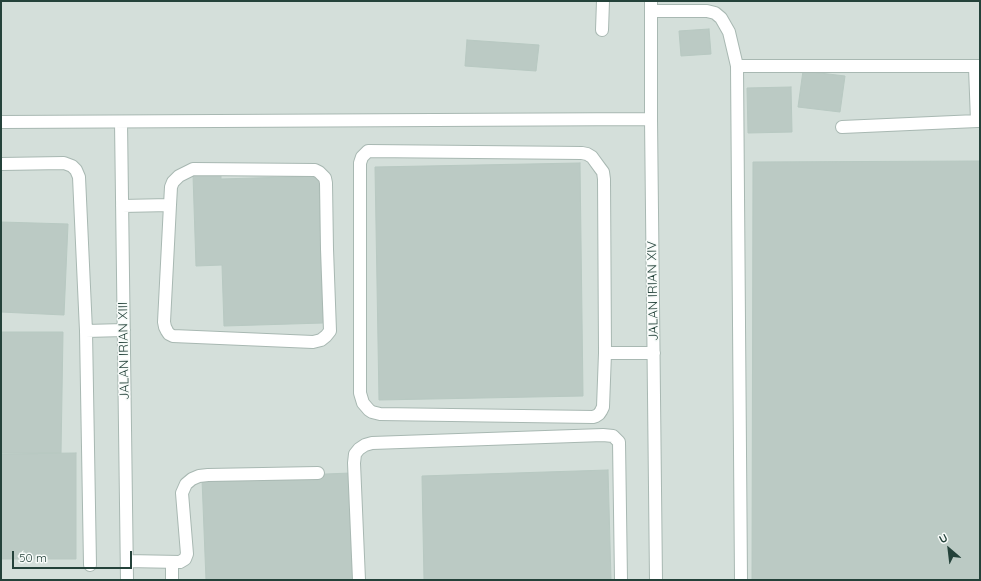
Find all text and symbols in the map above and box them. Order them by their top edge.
street label: JALAN IRIAN XIV [644,241,662,341]
street label: JALAN IRIAN XIII [115,302,133,400]
north arrow [929,529,969,569]
text: U [937,530,950,546]
scale bar [14,543,134,569]
text: 50 m [19,550,47,565]

